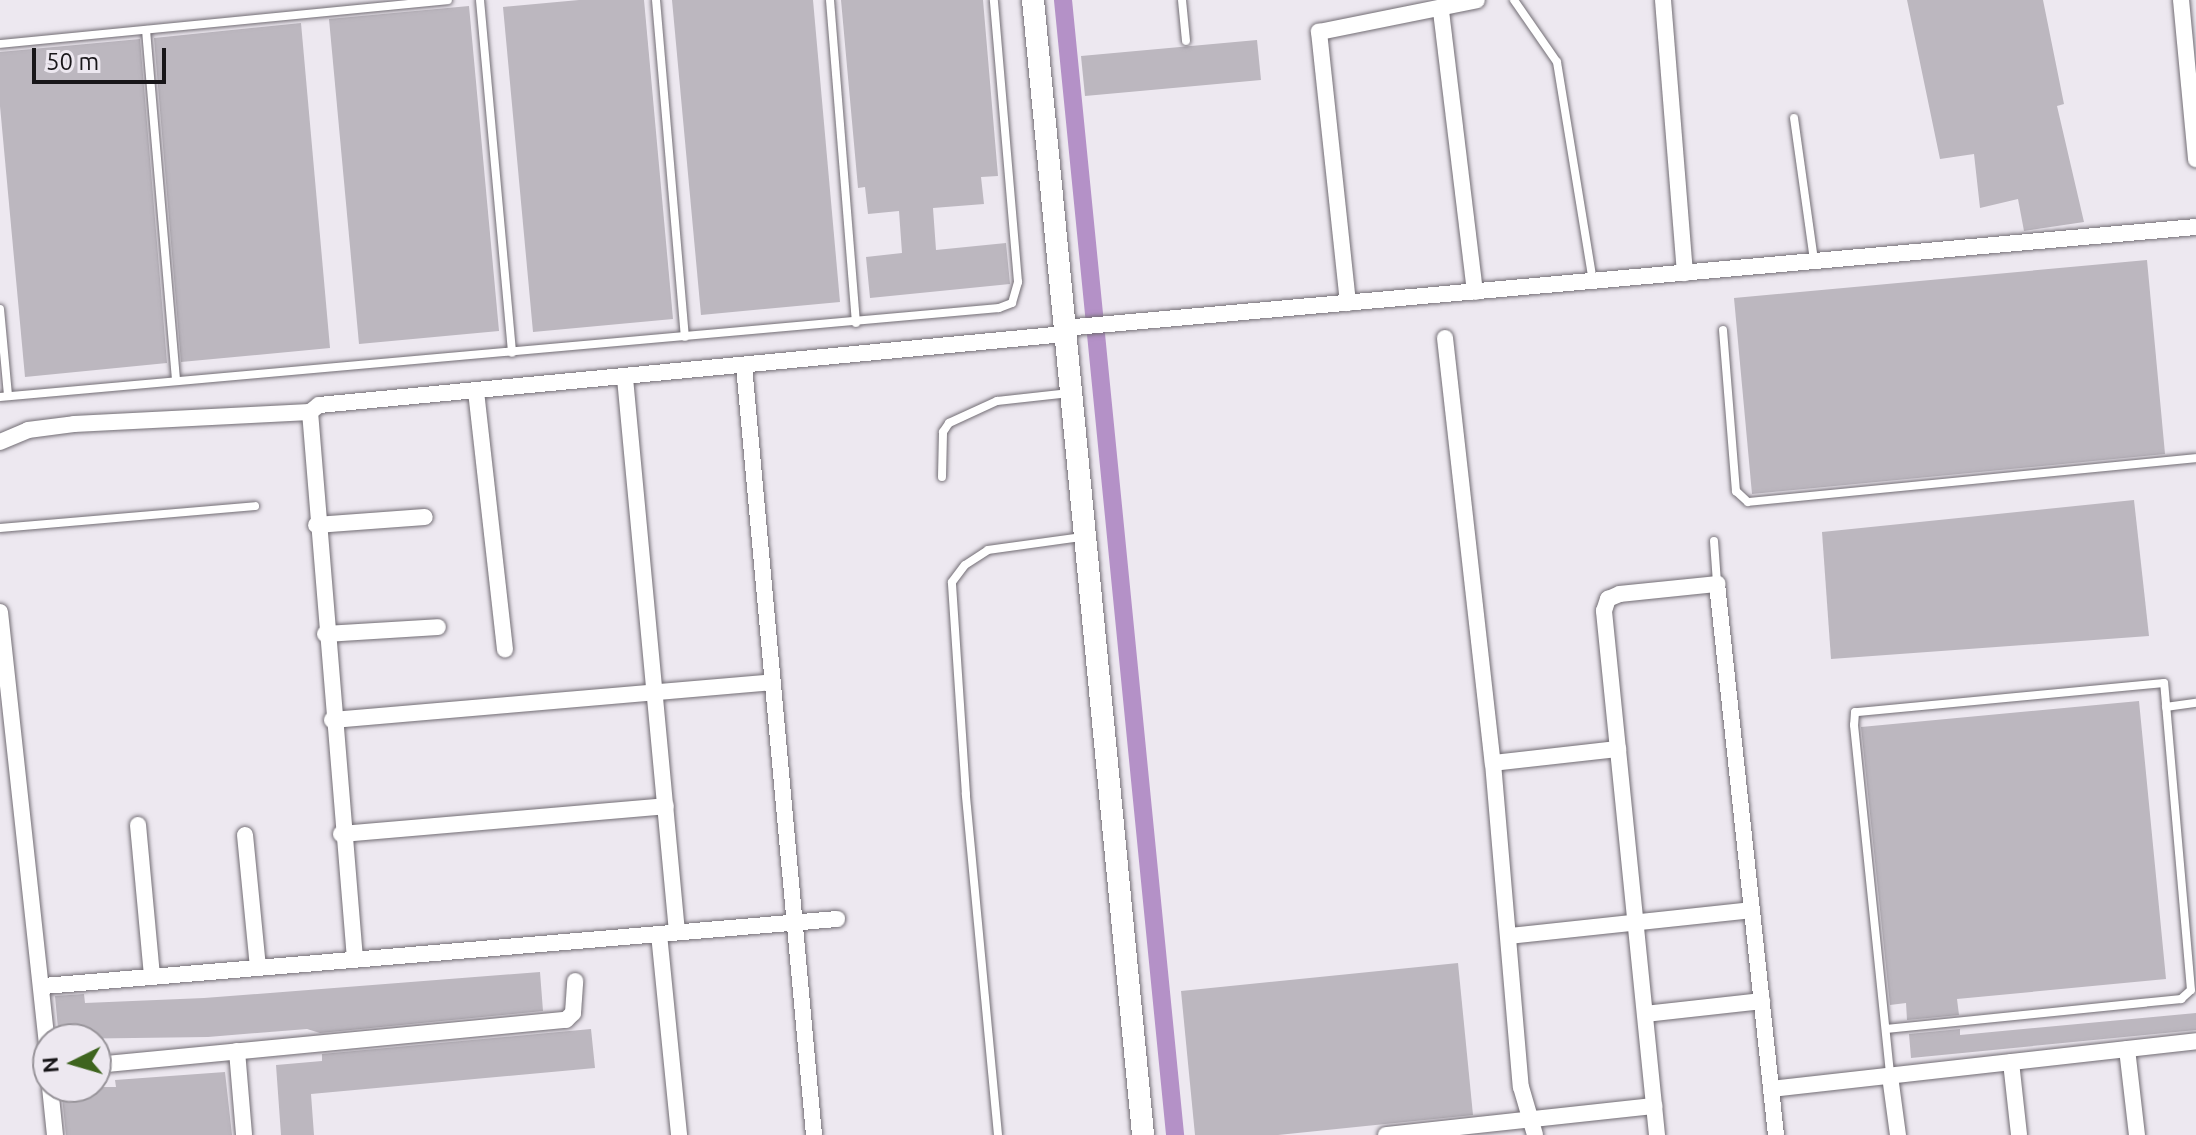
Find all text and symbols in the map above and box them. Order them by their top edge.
scale bar [36,32,170,82]
text: 50 m [46,48,99,75]
north arrow [32,1023,112,1103]
text: N [36,1056,63,1074]

